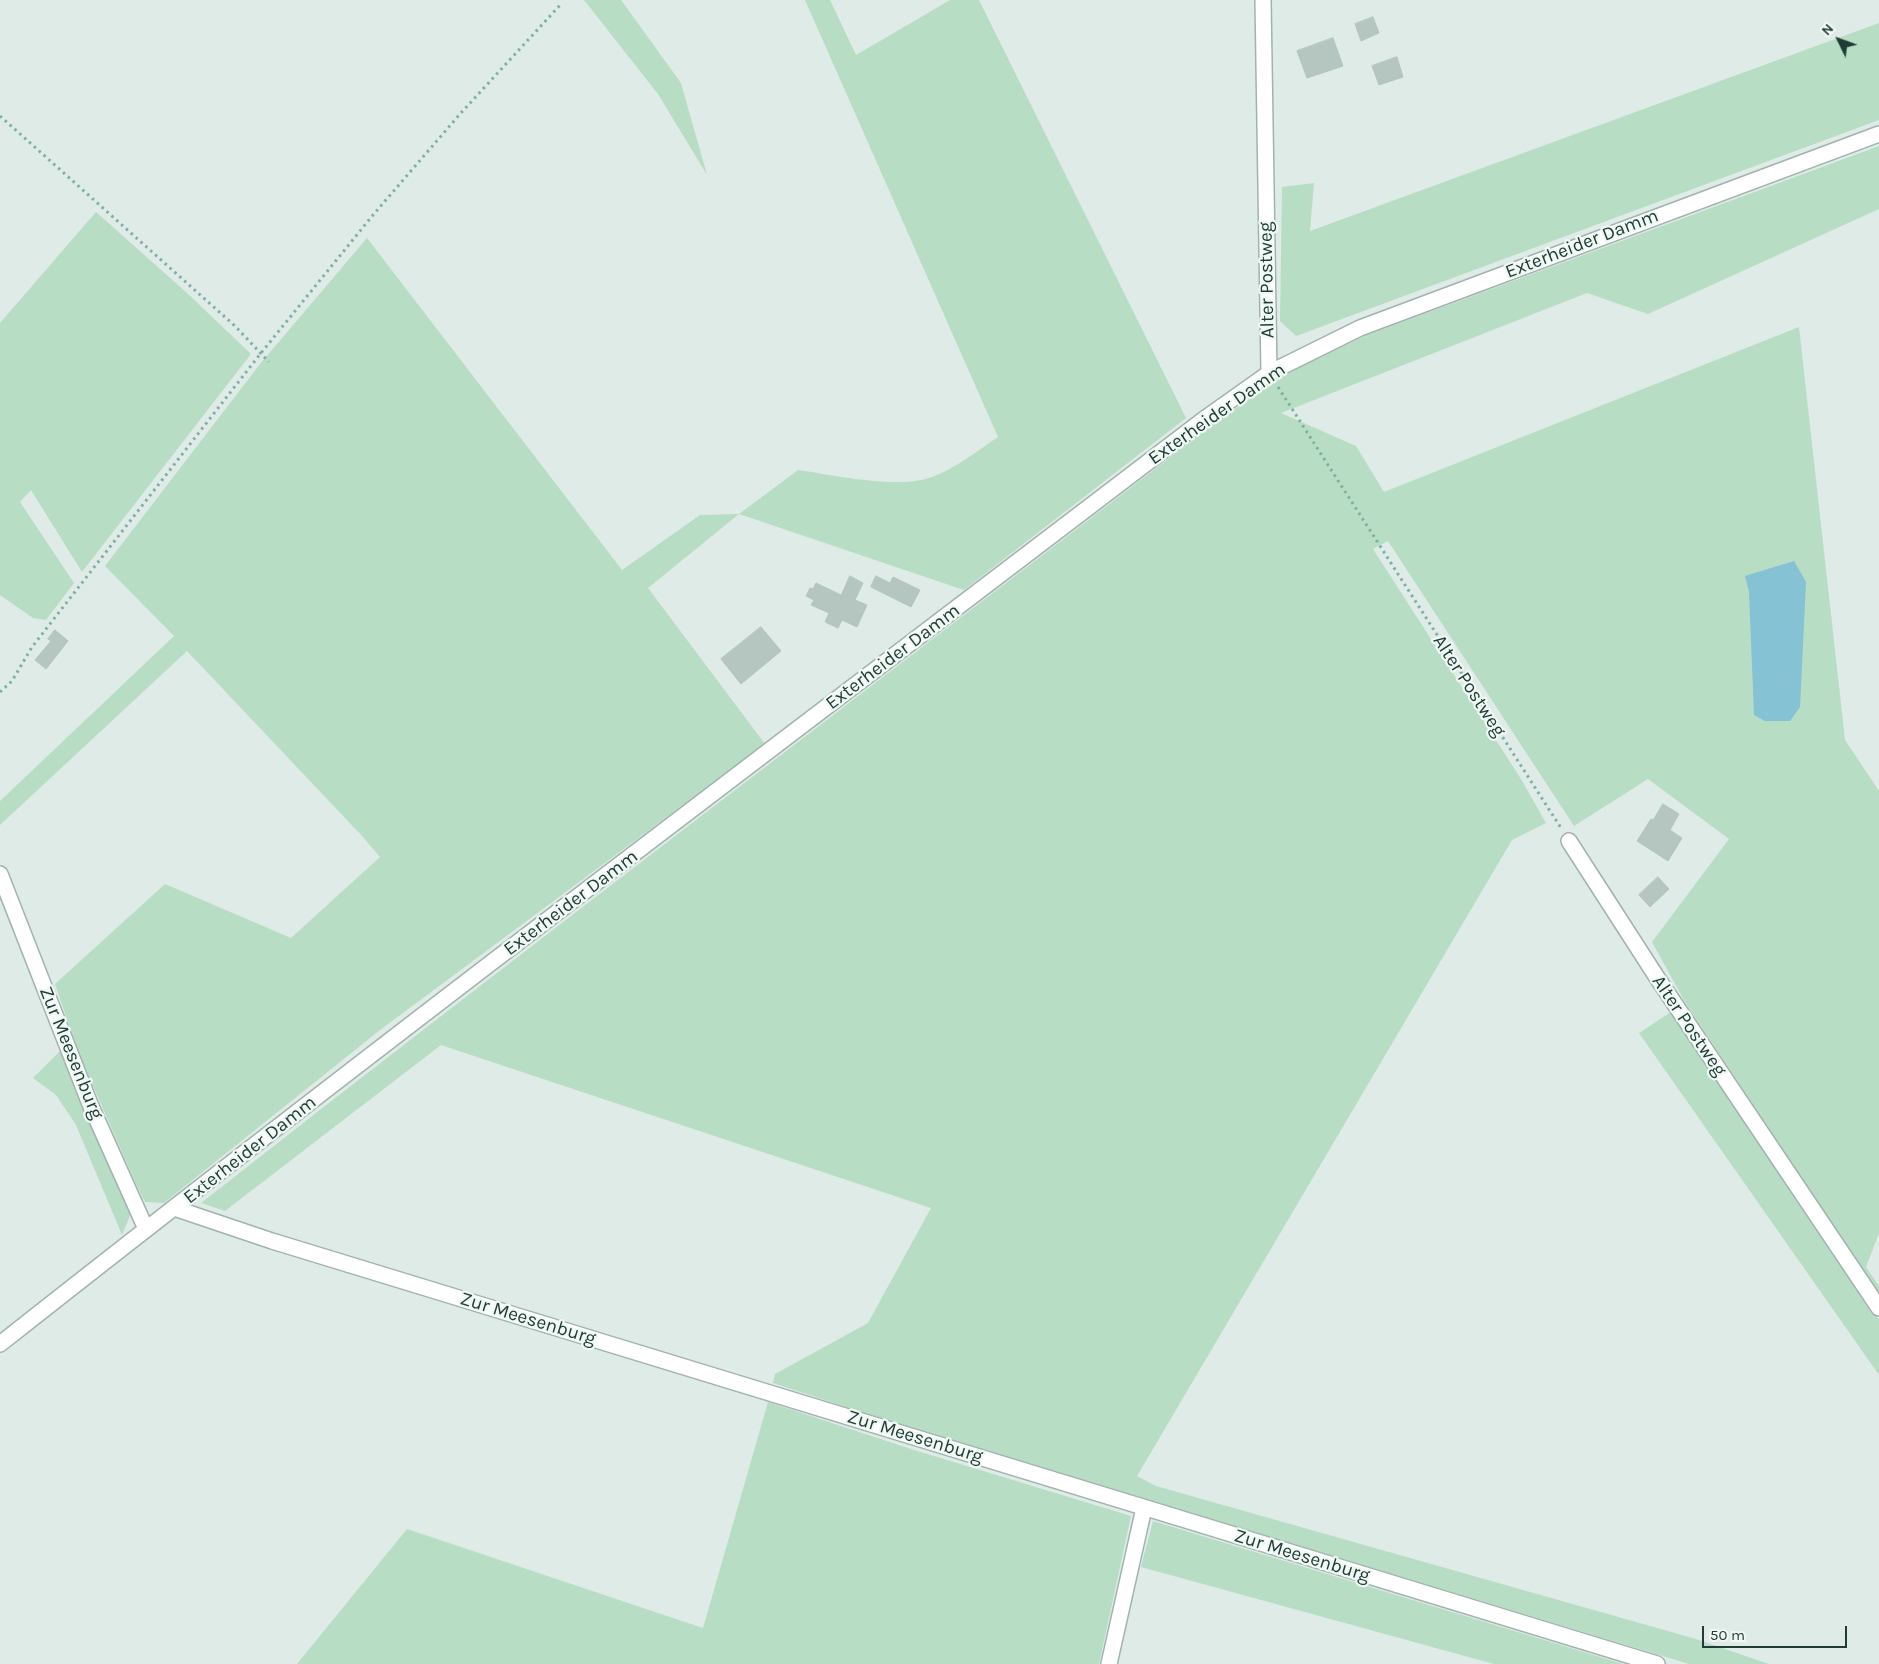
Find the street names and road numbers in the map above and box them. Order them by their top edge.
street label: Exterheider Damm [1502,204,1662,284]
street label: Alter Postweg [1255,221,1279,339]
street label: Exterheider Damm [1144,358,1290,470]
street label: Exterheider Damm [821,599,965,715]
street label: Alter Postweg [1428,631,1510,741]
street label: Exterheider Damm [499,845,643,961]
street label: Alter Postweg [1647,971,1731,1081]
street label: Zur Meesenburg [34,983,108,1123]
street label: Exterheider Damm [179,1091,321,1209]
street label: Zur Meesenburg [457,1287,599,1351]
street label: Zur Meesenburg [844,1405,986,1469]
street label: Zur Meesenburg [1231,1524,1373,1588]

